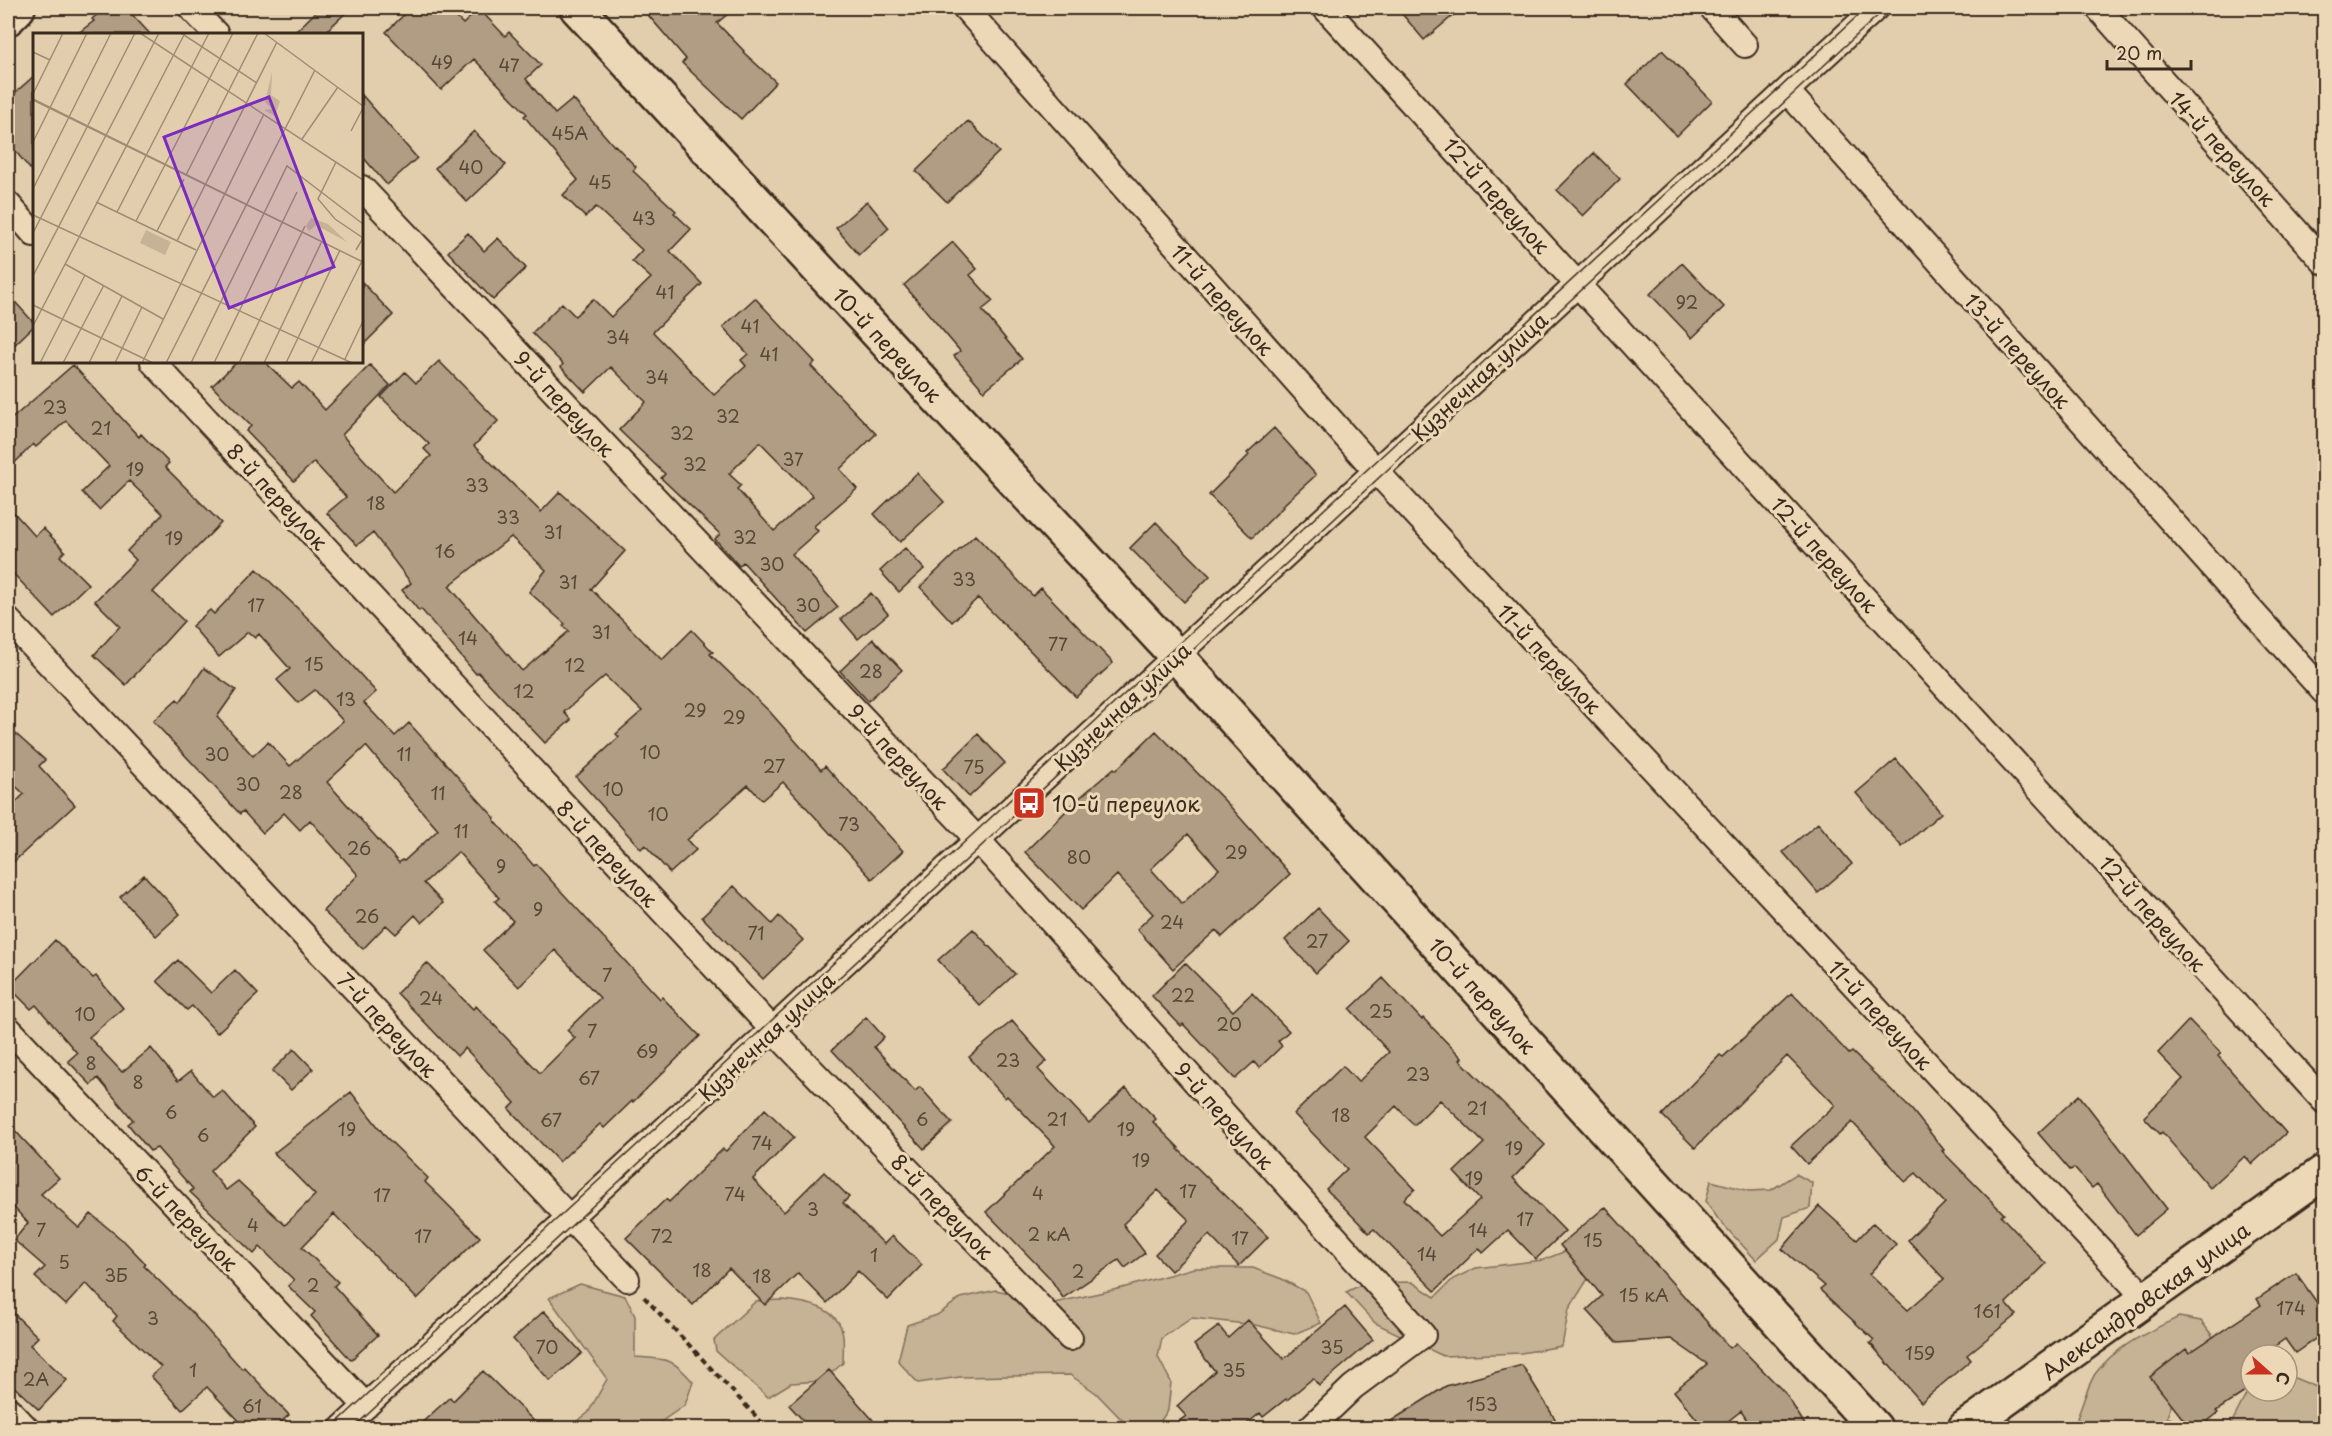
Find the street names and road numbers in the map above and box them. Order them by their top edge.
street label: 14-й переулок [2162,83,2284,213]
street label: 12-й переулок [1436,130,1558,261]
street label: 11-й переулок [1164,236,1282,362]
street label: 10-й переулок [826,279,950,409]
street label: 13-й переулок [1957,285,2079,415]
street label: Кузнечная улица [1403,303,1555,448]
street label: 9-й переулок [507,343,623,464]
street label: 8-й переулок [220,435,336,557]
street label: 12-й переулок [1764,489,1886,620]
street label: 11-й переулок [1490,596,1610,721]
street label: Кузнечная улица [1046,633,1198,778]
street label: 9-й переулок [841,696,957,817]
street label: 8-й переулок [550,792,666,914]
street label: 12-й переулок [2092,848,2214,979]
street label: 10-й переулок [1422,929,1545,1061]
street label: 11-й переулок [1821,952,1941,1077]
street label: Кузнечная улица [690,963,842,1108]
street label: 7-й переулок [331,964,446,1084]
street label: 9-й переулок [1168,1054,1282,1176]
street label: 8-й переулок [884,1146,1002,1266]
street label: 6-й переулок [128,1156,247,1278]
street label: Александровская улица [2034,1213,2257,1387]

